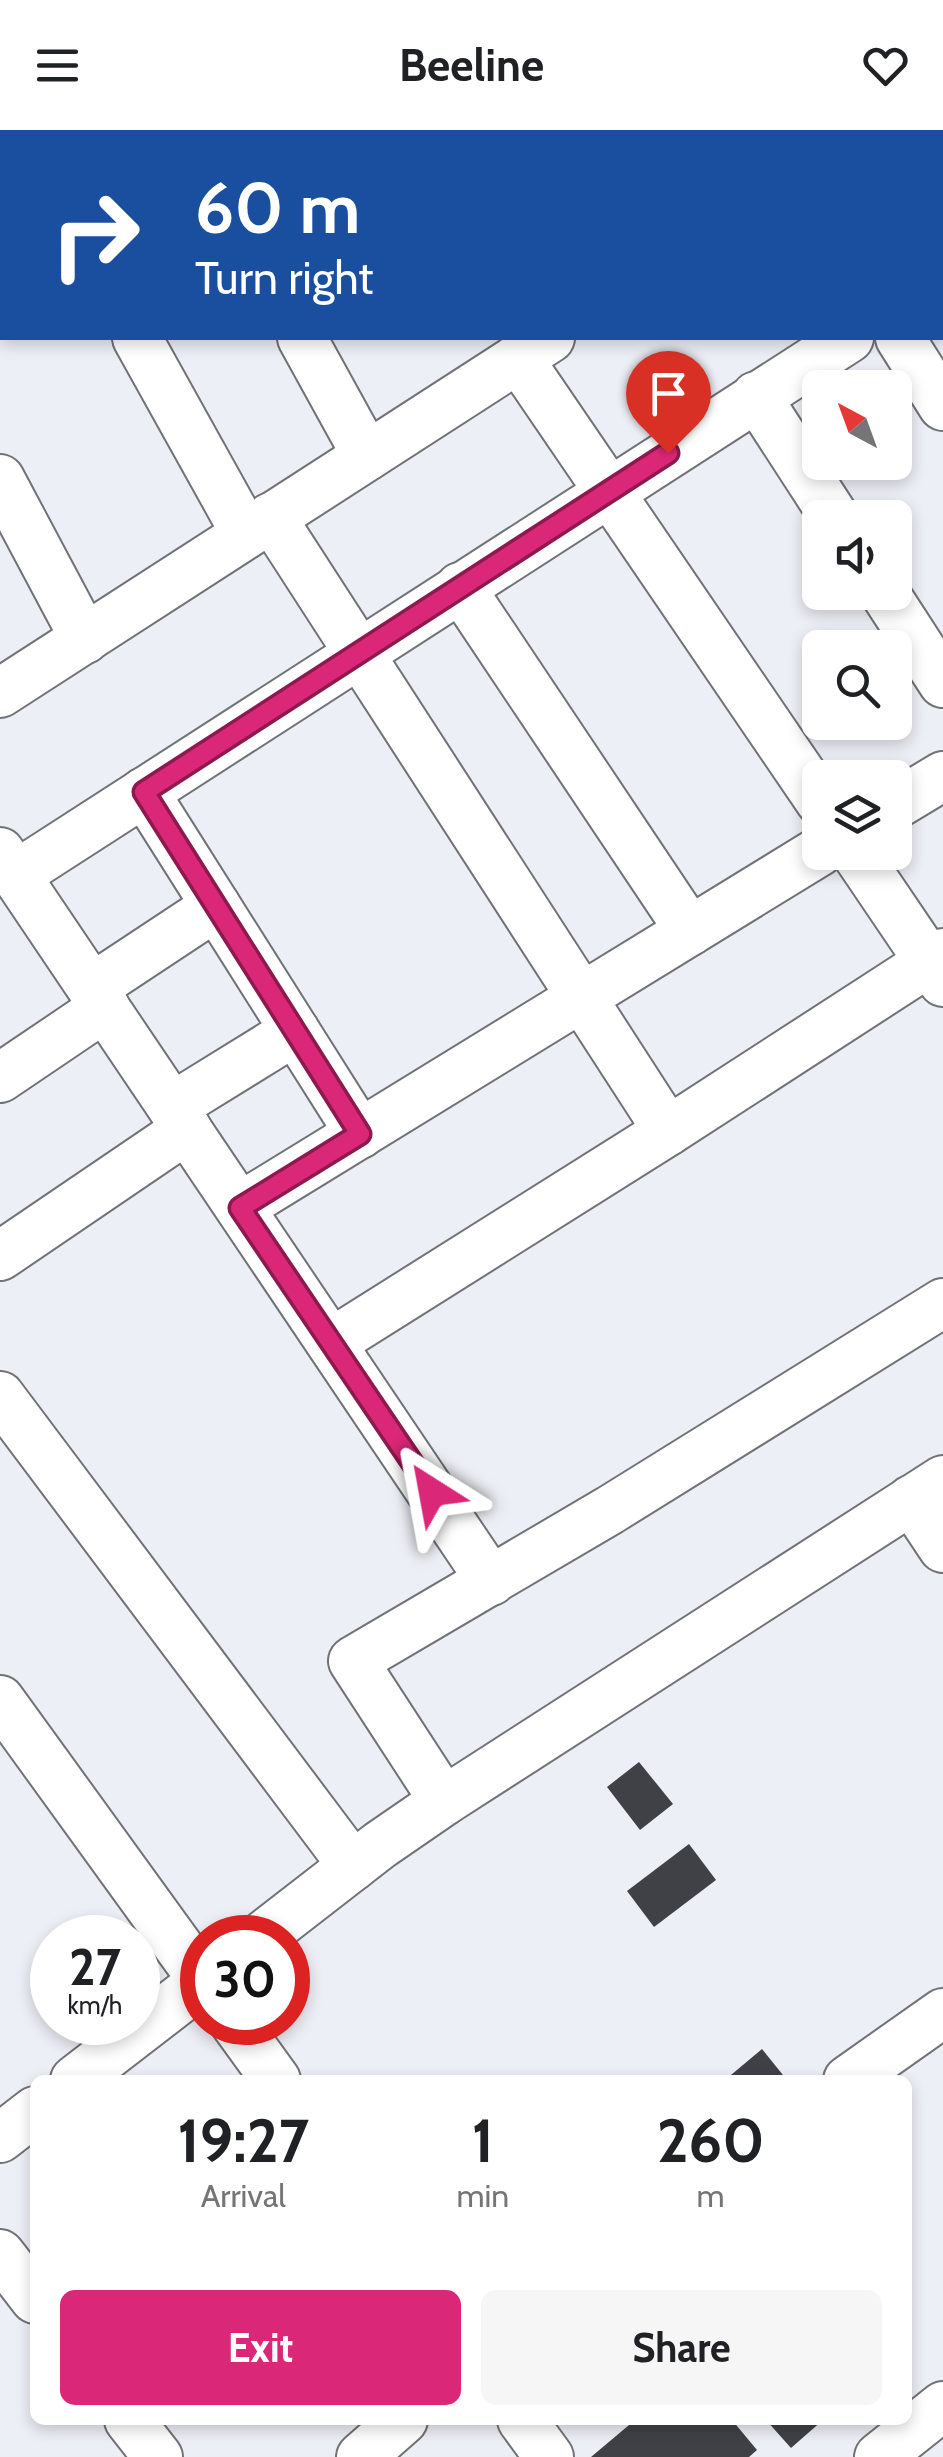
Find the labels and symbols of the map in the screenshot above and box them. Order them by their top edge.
pin [626,351,711,454]
north arrow [802,370,912,480]
position arrow [380,1440,484,1544]
speed limit sign: 30 [180,1915,310,2045]

